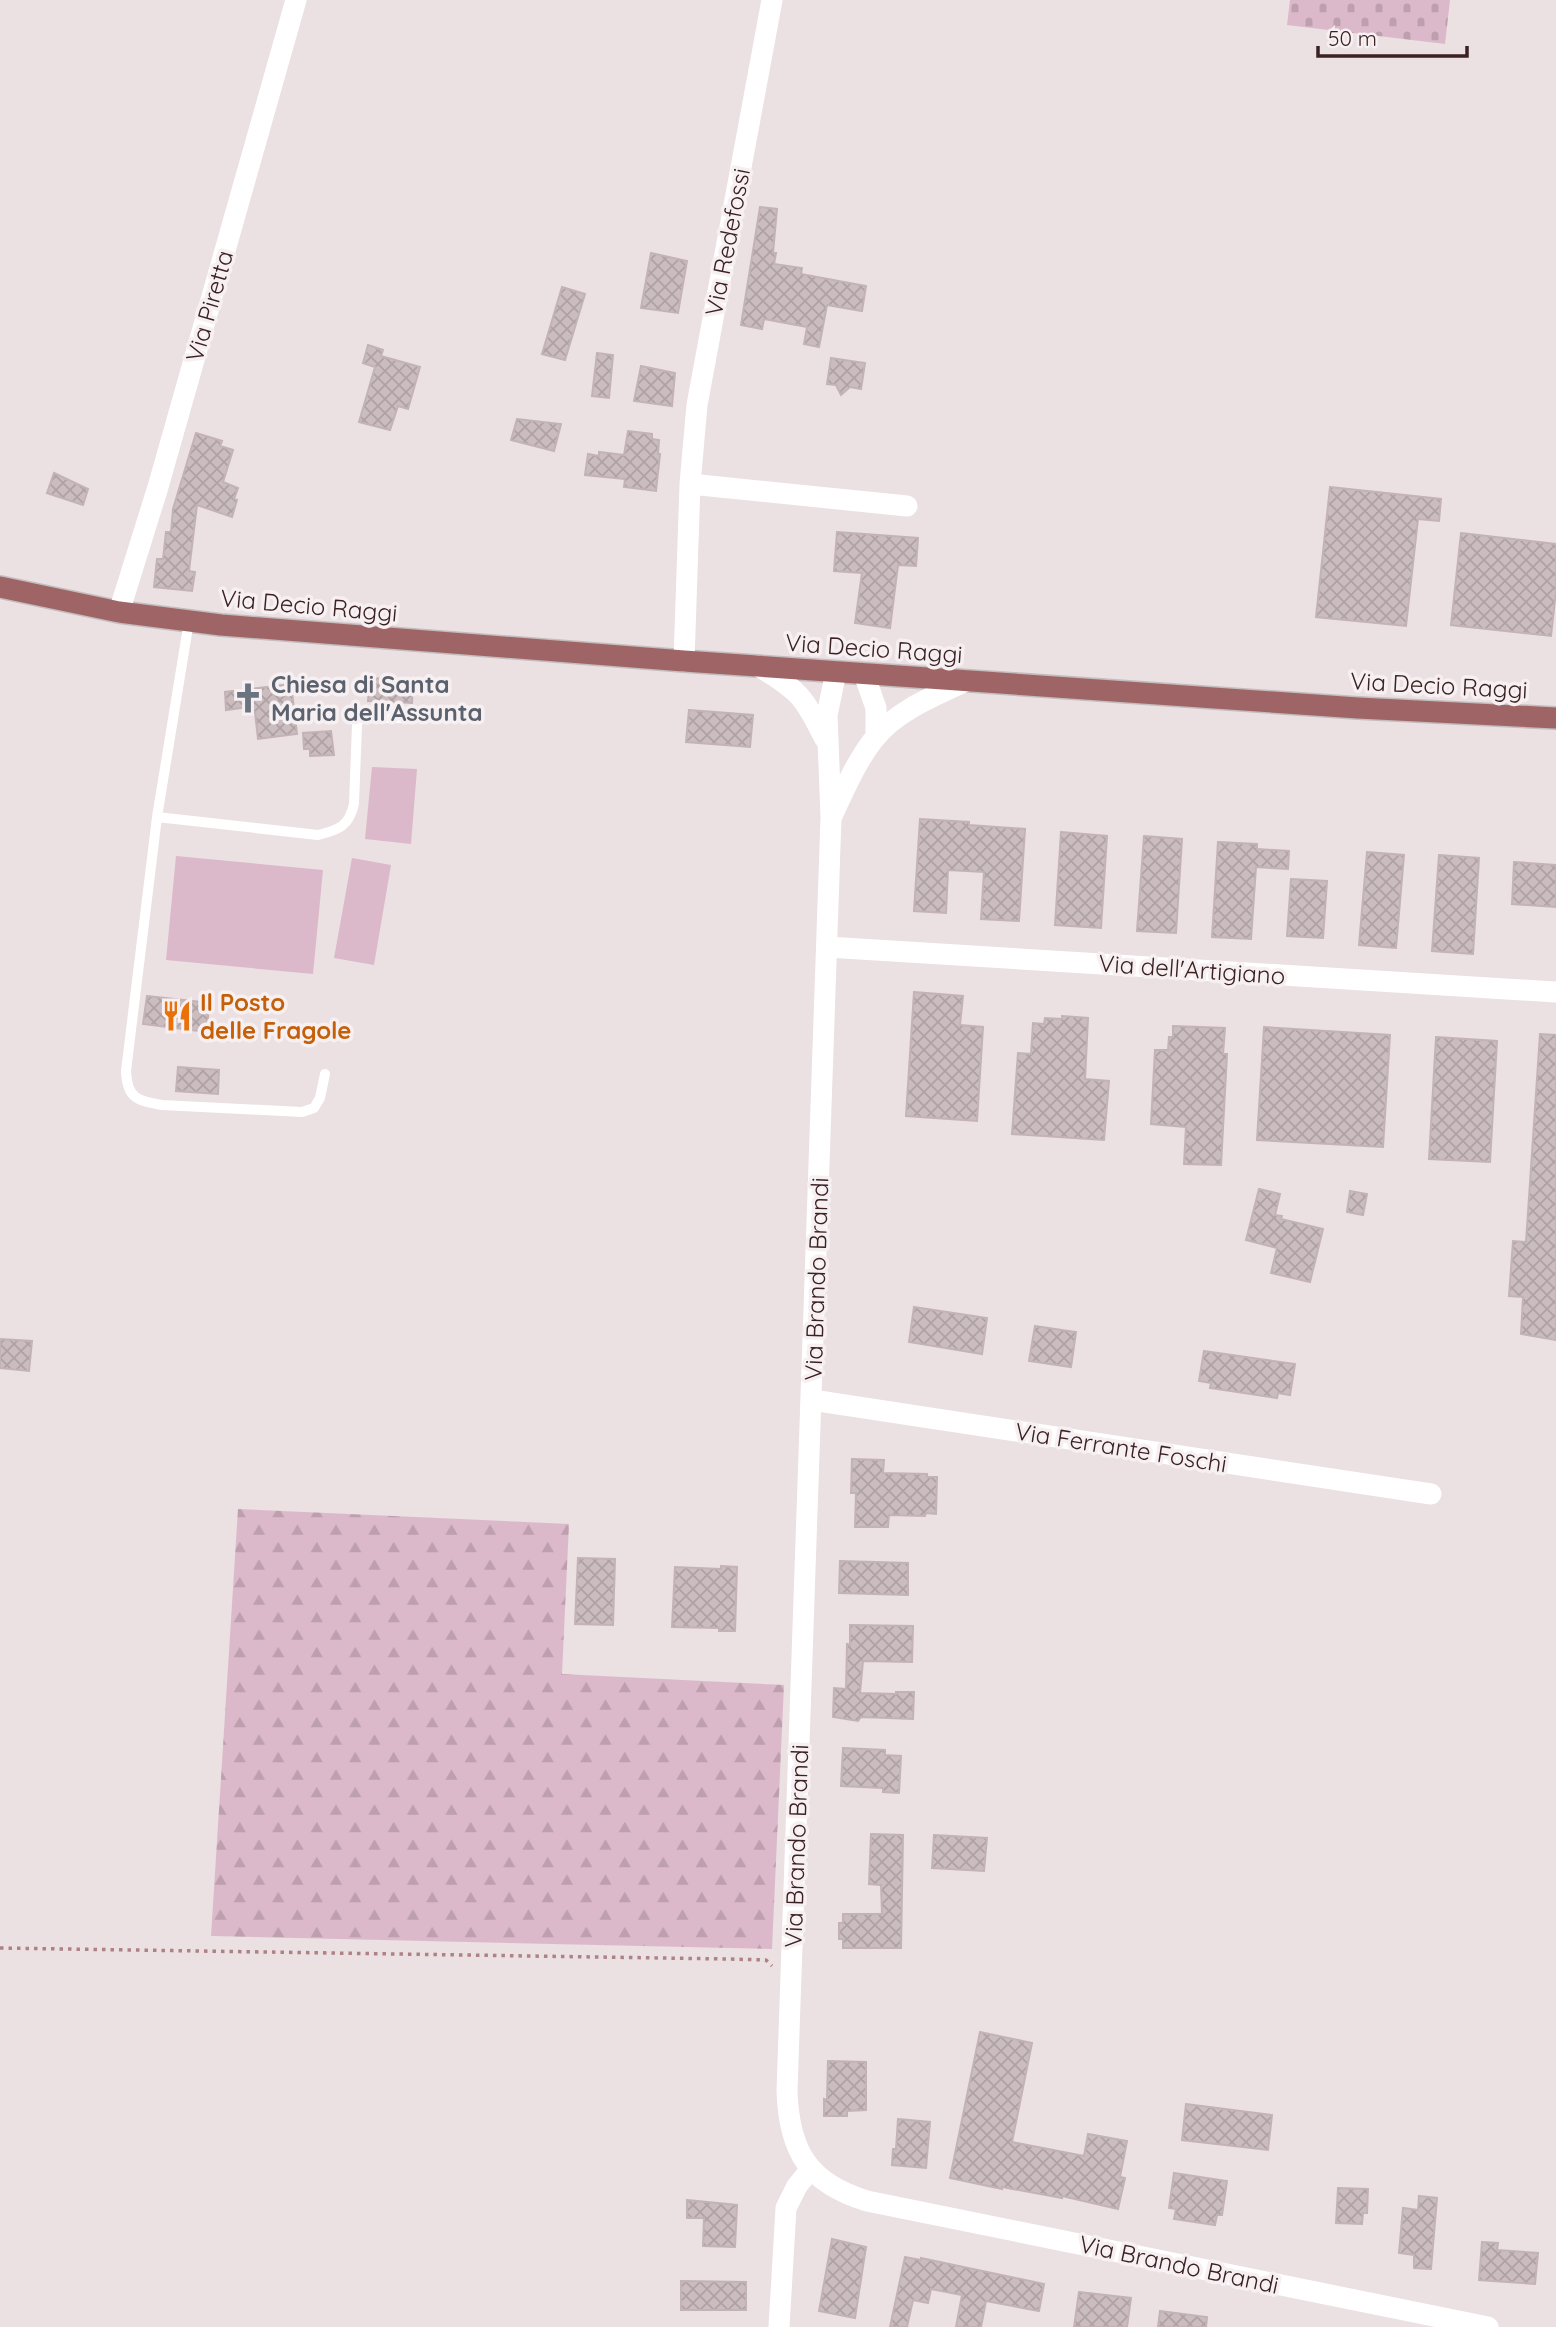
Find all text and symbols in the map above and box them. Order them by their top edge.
scale bar [1318,14,1467,58]
text: 50 m [1328,25,1377,51]
street label: Via Redefossi [698,166,756,318]
street label: Via Piretta [179,247,239,365]
street label: Via Decio Raggi [219,582,399,628]
street label: Via Decio Raggi [784,627,964,669]
street label: Via Decio Raggi [1350,665,1528,705]
place label: Chiesa di Santa Maria dell'Assunta [271,669,483,727]
church icon: Chiesa di Santa Maria dell'Assunta [231,681,265,715]
street label: Via dell'Artigiano [1098,948,1286,990]
place label: Il Posto delle Fragole [200,987,352,1045]
restaurant icon: Il Posto delle Fragole [160,999,194,1033]
street label: Via Brando Brandi [797,1177,835,1381]
street label: Via Ferrante Foschi [1013,1415,1229,1479]
street label: Via Brando Brandi [777,1744,815,1948]
street label: Via Brando Brandi [1076,2228,1282,2300]

